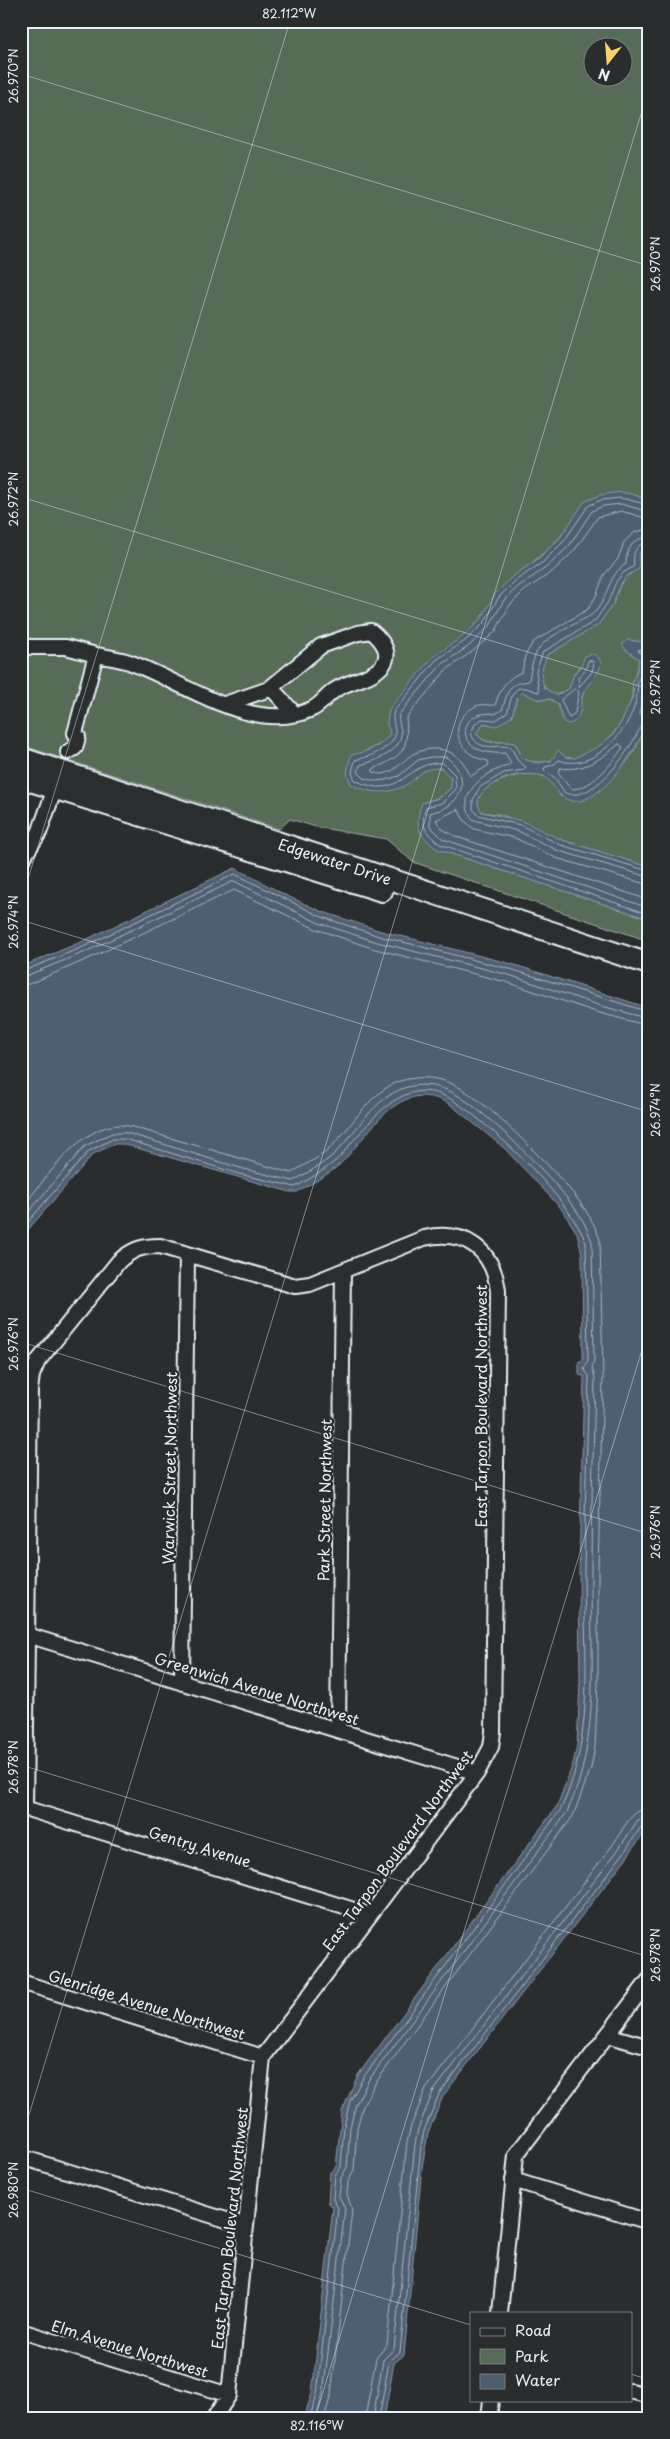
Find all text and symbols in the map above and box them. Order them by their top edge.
text: 82.112°W [262,4,317,22]
north arrow [582,38,632,88]
text: 26.970°N [4,48,22,104]
text: N [596,63,612,87]
text: 26.970°N [646,236,664,292]
text: 26.972°N [4,472,22,526]
text: 26.972°N [646,660,664,714]
street label: Edgewater Drive [275,832,395,890]
text: 26.974°N [4,895,22,949]
text: 26.974°N [646,1083,664,1137]
street label: East Tarpon Boulevard Northwest [469,1284,492,1528]
text: 26.976°N [4,1317,22,1371]
street label: Warwick Street Northwest [156,1372,182,1564]
street label: Park Street Northwest [311,1419,337,1581]
text: 26.976°N [646,1505,664,1559]
street label: Greenwich Avenue Northwest [152,1646,362,1730]
text: 26.978°N [4,1740,22,1794]
street label: East Tarpon Boulevard Northwest [316,1745,478,1955]
street label: Gentry Avenue [146,1820,254,1872]
text: 26.978°N [646,1928,664,1982]
street label: Glenridge Avenue Northwest [46,1963,248,2045]
street label: East Tarpon Boulevard Northwest [205,2106,253,2350]
text: 26.980°N [4,2162,22,2218]
legend [470,2312,632,2402]
street label: Elm Avenue Northwest [49,2313,211,2383]
text: Road [515,2318,551,2341]
text: Park [515,2344,549,2367]
text: Water [515,2368,560,2391]
text: 82.116°W [290,2416,345,2434]

